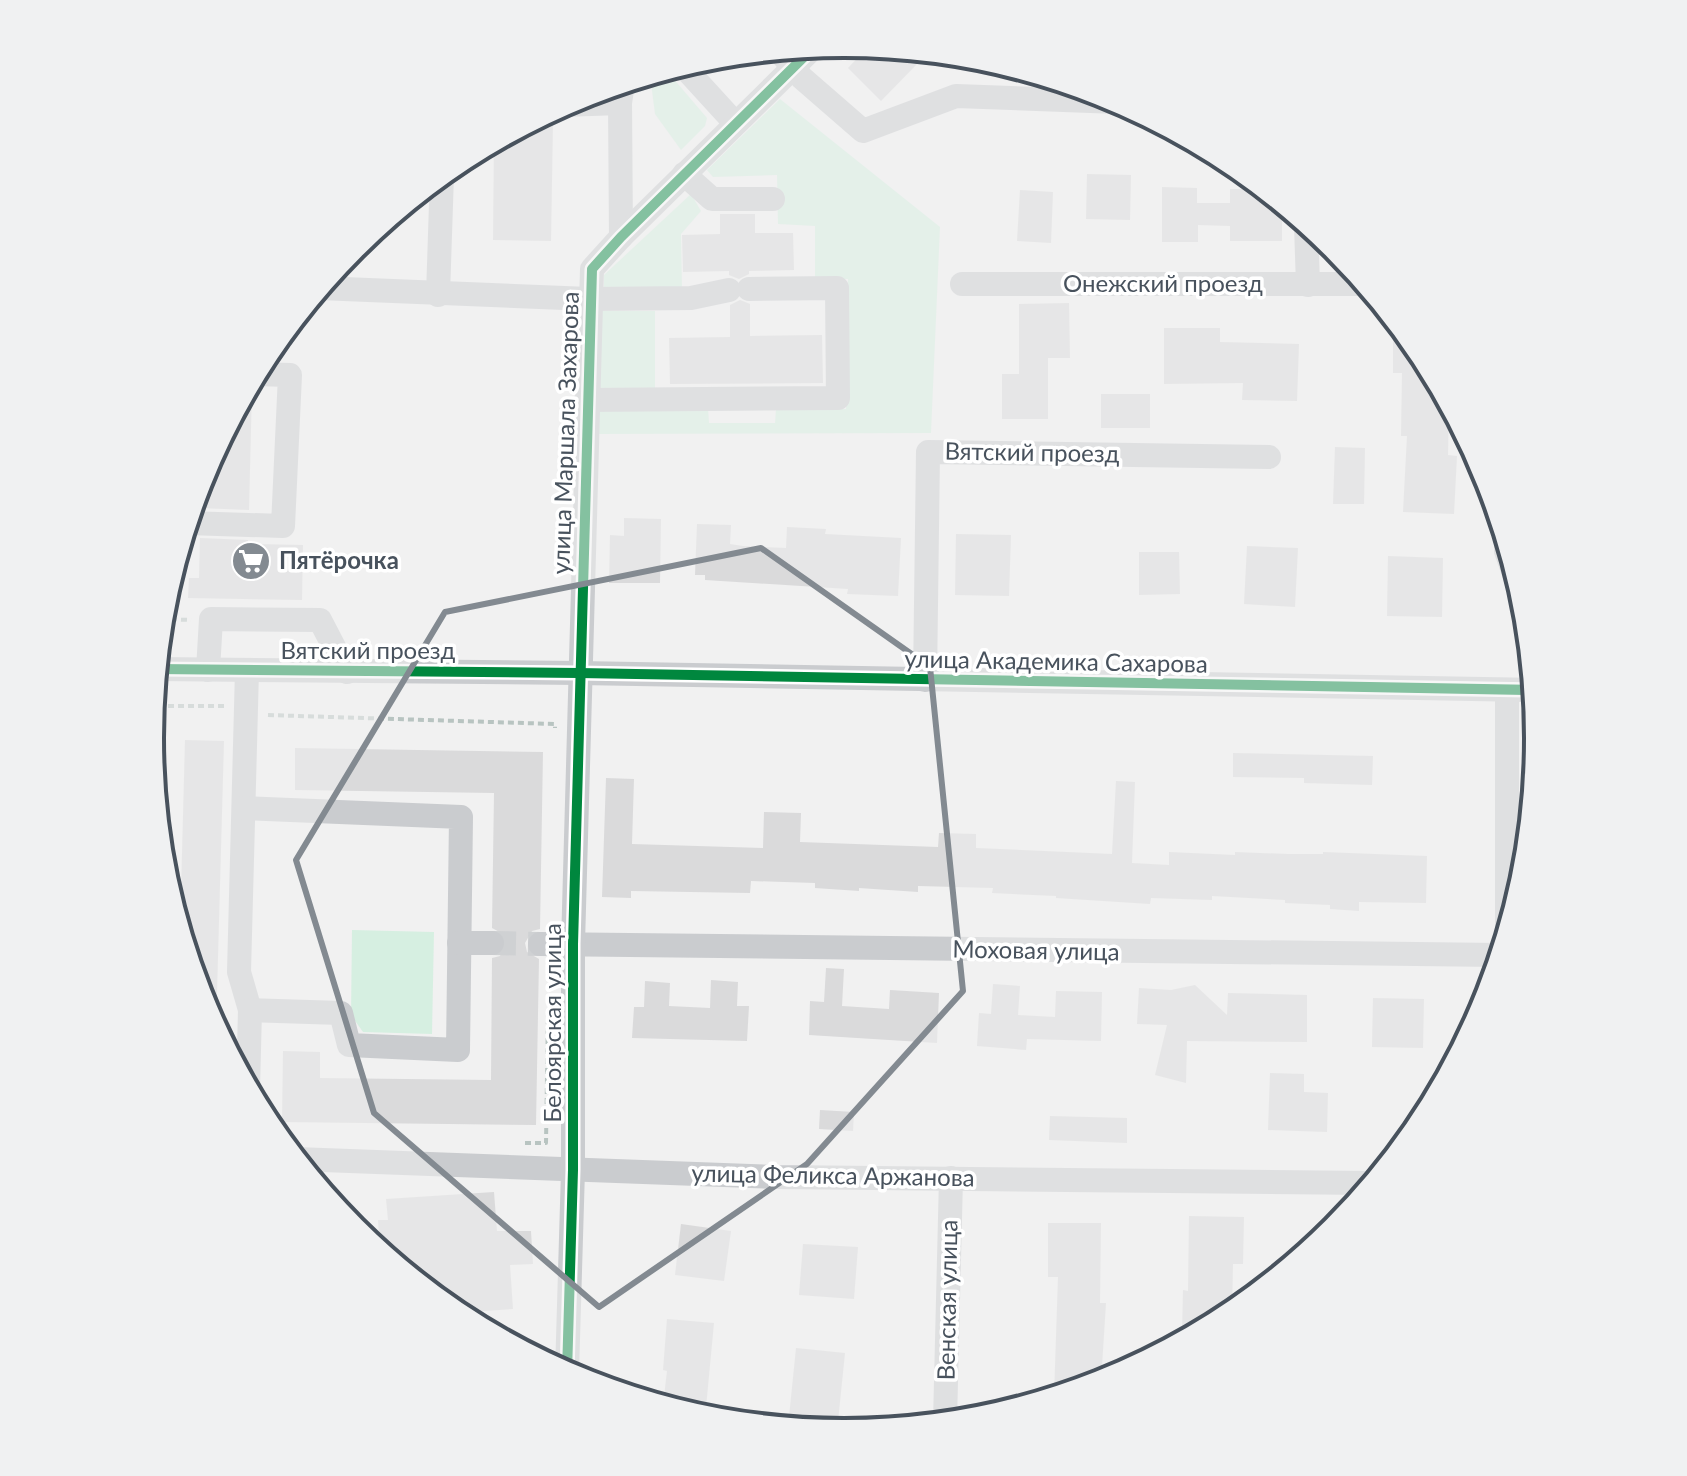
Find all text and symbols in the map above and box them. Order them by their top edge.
street label: Онежский проезд [1063,268,1263,297]
street label: улица Маршала Захарова [545,291,584,575]
street label: Вятский проезд [944,435,1120,468]
supermarket icon: Пятёрочка [230,540,272,582]
place label: Пятёрочка [279,545,399,574]
street label: Вятский проезд [281,635,456,664]
street label: улица Академика Сахарова [904,643,1208,678]
street label: Белоярская улица [537,923,566,1123]
street label: Моховая улица [952,934,1120,965]
street label: улица Феликса Аржанова [691,1158,975,1191]
street label: Венская улица [931,1219,962,1381]

